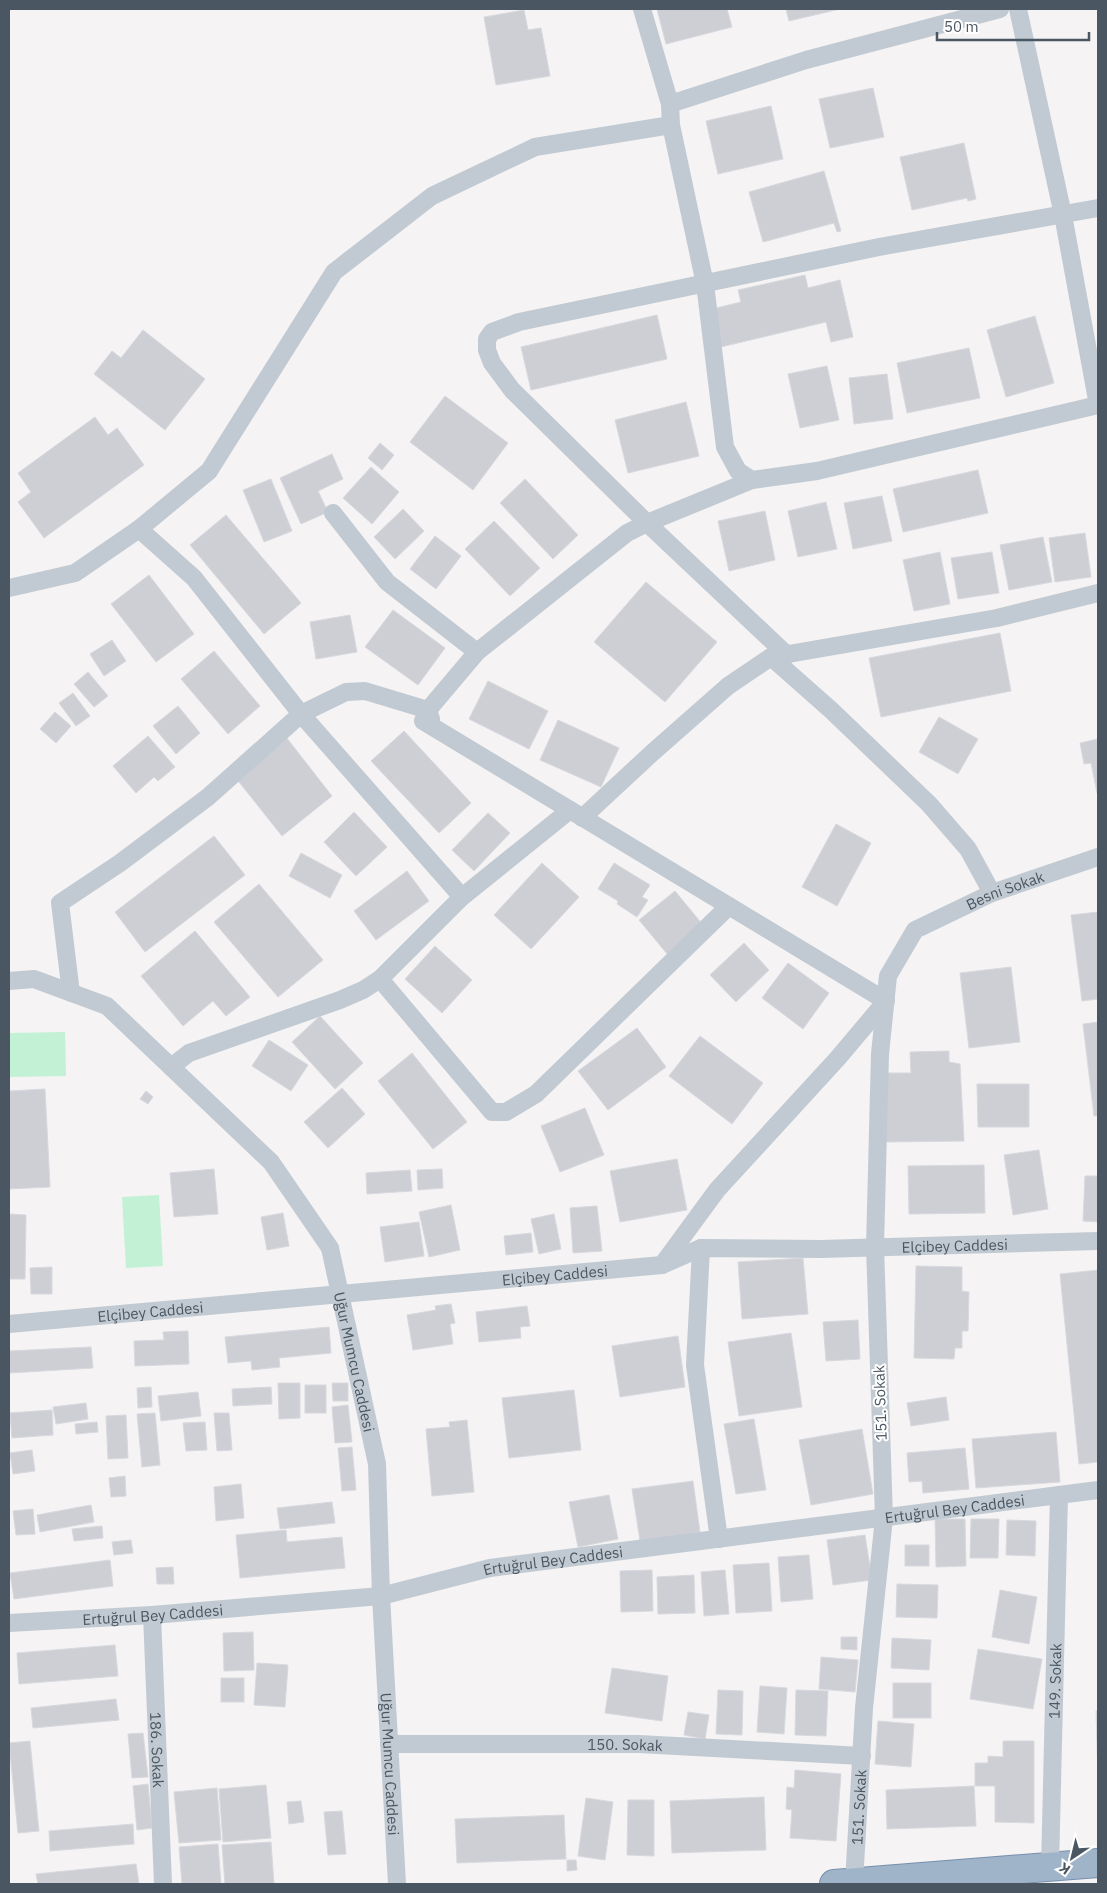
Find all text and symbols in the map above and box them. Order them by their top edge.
scale bar [937,10,1090,42]
text: 50 m [944,17,979,36]
street label: Besni Sokak [963,867,1047,914]
street label: Elçibey Caddesi [901,1234,1008,1256]
street label: Elçibey Caddesi [501,1260,608,1289]
street label: Uğur Mumcu Caddesi [330,1290,379,1434]
street label: Elçibey Caddesi [97,1297,204,1325]
street label: 151. Sokak [869,1365,891,1441]
street label: Ertuğrul Bey Caddesi [884,1490,1026,1527]
street label: Ertuğrul Bey Caddesi [481,1542,624,1579]
street label: Ertuğrul Bey Caddesi [82,1600,224,1628]
street label: 149. Sokak [1044,1643,1065,1719]
street label: Uğur Mumcu Caddesi [377,1692,404,1836]
street label: 186. Sokak [146,1712,169,1788]
street label: 150. Sokak [587,1735,663,1755]
street label: 151. Sokak [847,1769,870,1845]
north arrow [1047,1833,1097,1883]
text: K [1055,1858,1074,1879]

